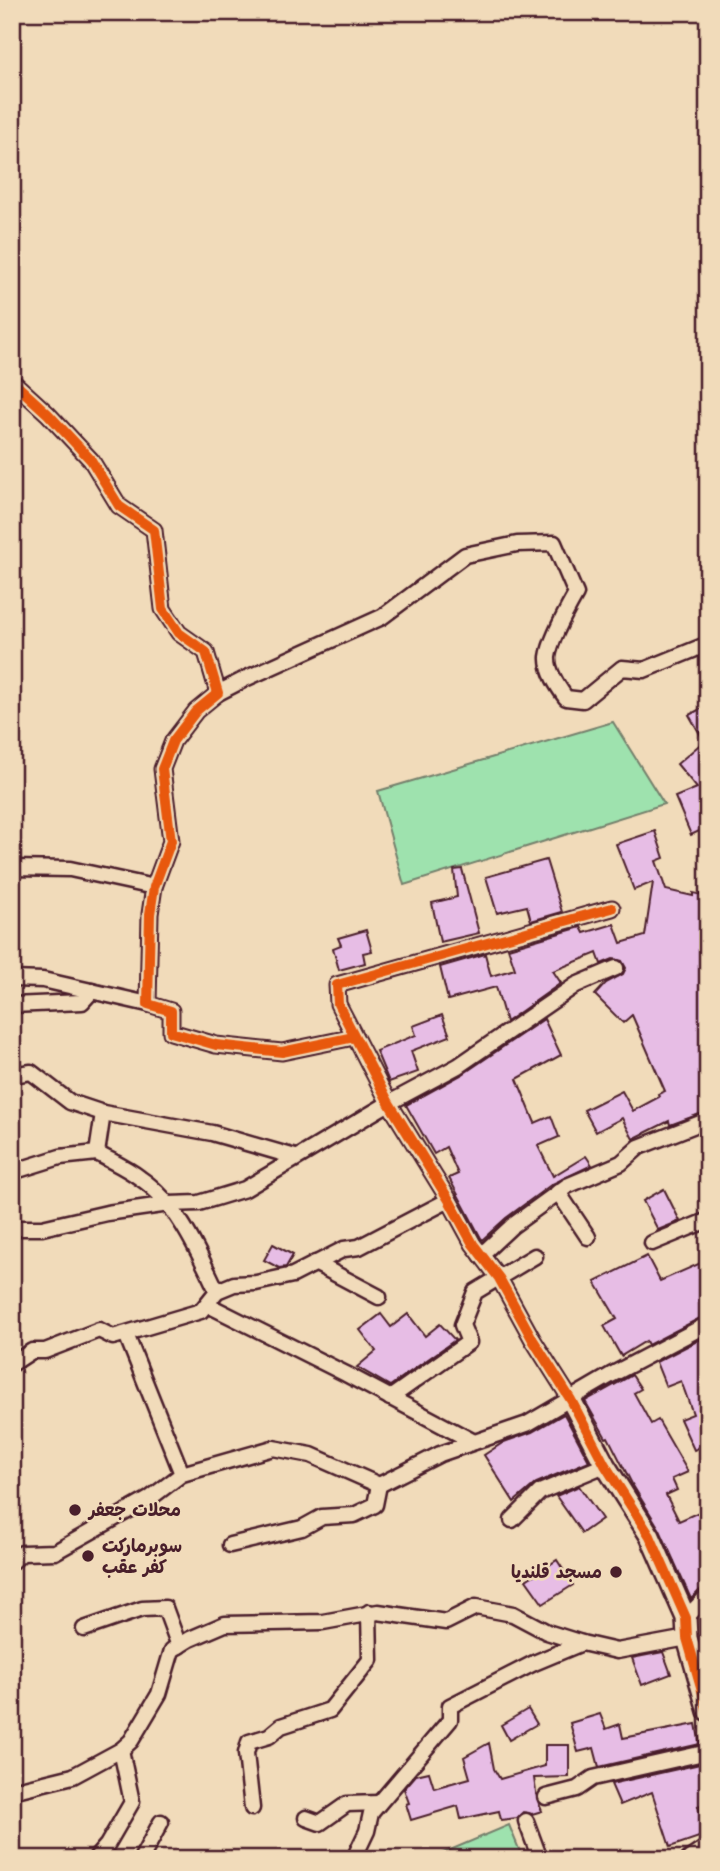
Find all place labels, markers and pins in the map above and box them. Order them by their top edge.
place label: محلات جعفر [87,1498,181,1522]
marker: محلات جعفر [67,1502,83,1518]
place label: سوبرماركت كفر عقب [102,1534,182,1579]
marker: سوبرماركت كفر عقب [80,1548,96,1564]
place label: مسجد قلنديا [511,1560,602,1584]
marker: مسجد قلنديا [608,1564,624,1580]

